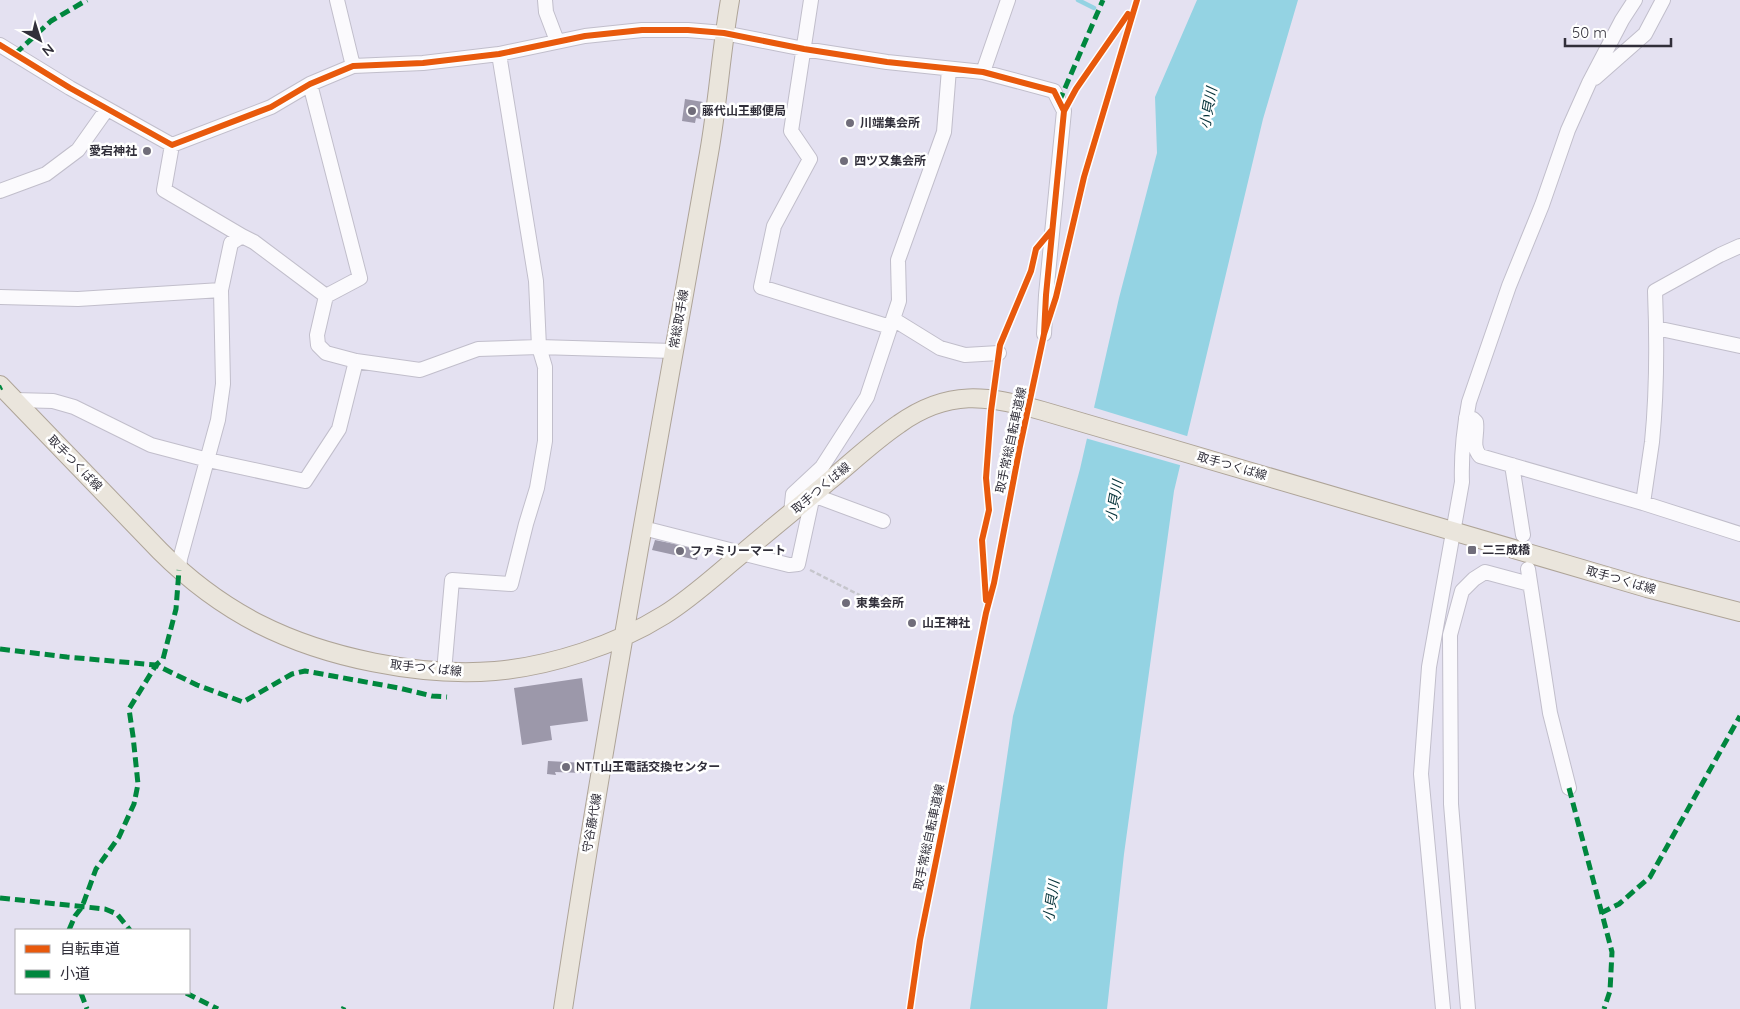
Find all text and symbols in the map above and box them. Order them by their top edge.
north arrow [15,15,65,65]
scale bar [1565,15,1671,47]
text: 50 m [1572,23,1607,42]
text: N [39,40,58,60]
water label: 小貝川 [1195,84,1221,130]
place label: 藤代山王郵便局 [702,103,786,118]
marker: 藤代山王郵便局 [686,105,698,117]
place label: 川端集会所 [860,115,920,130]
marker: 川端集会所 [844,117,856,129]
place label: 愛宕神社 [89,143,137,158]
marker: 愛宕神社 [141,145,153,157]
place label: 四ツ又集会所 [854,153,926,168]
marker: 四ツ又集会所 [838,155,850,167]
street label: 常総取手線 [666,288,691,350]
street label: 取手常総自転車道線 [992,386,1029,494]
street label: 取手つくば線 [45,432,106,494]
street label: 取手つくば線 [1195,448,1269,483]
street label: 取手つくば線 [788,459,853,517]
water label: 小貝川 [1101,477,1127,523]
place label: 二三成橋 [1482,542,1531,557]
place label: ファミリーマート [690,543,786,558]
marker: 二三成橋 [1466,544,1478,556]
marker: ファミリーマート [674,545,686,557]
street label: 取手つくば線 [1584,562,1658,597]
place label: 東集会所 [856,595,904,610]
marker: 東集会所 [840,597,852,609]
place label: 山王神社 [922,615,970,630]
marker: 山王神社 [906,617,918,629]
street label: 取手つくば線 [389,656,463,679]
place label: NTT山王電話交換センター [576,759,720,774]
marker: NTT山王電話交換センター [560,761,572,773]
street label: 取手常総自転車道線 [910,783,947,891]
street label: 守谷藤代線 [579,792,604,854]
water label: 小貝川 [1039,877,1063,923]
legend [15,929,190,994]
text: 自転車道 [60,939,120,958]
text: 小道 [60,964,90,983]

